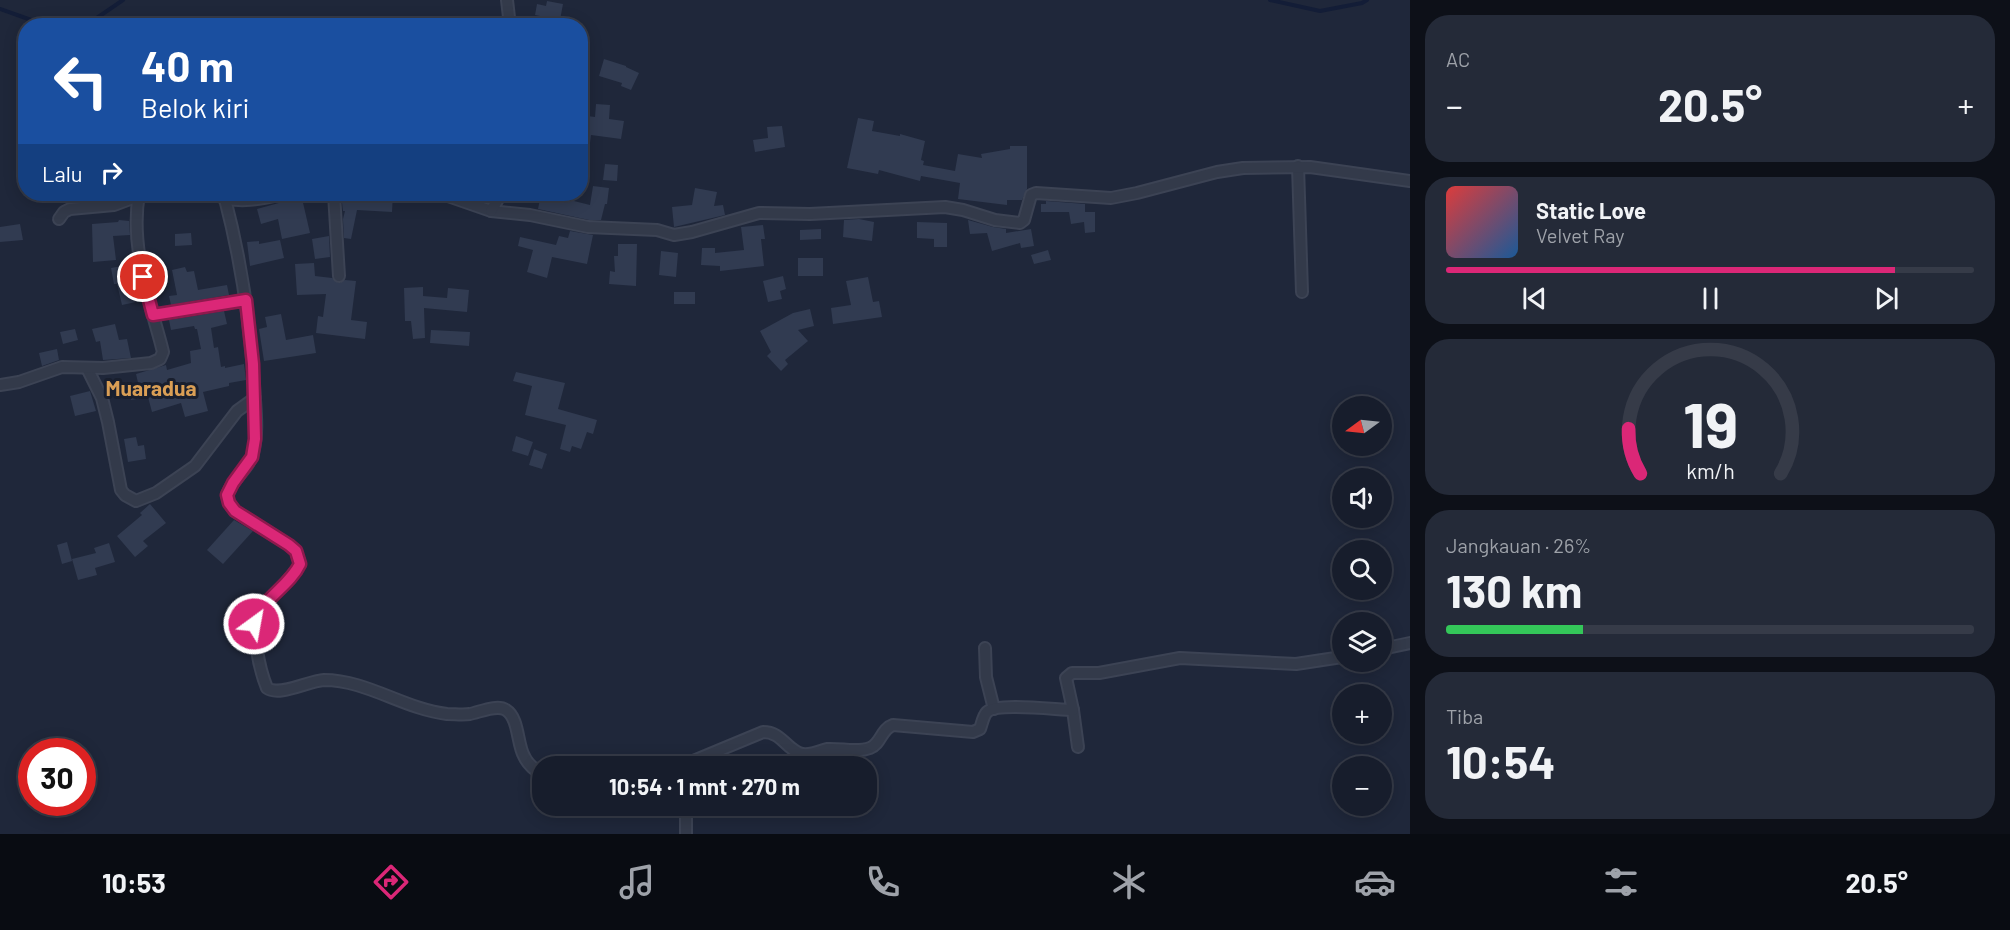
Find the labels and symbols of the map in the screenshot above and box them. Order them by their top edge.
pin [117,251,168,302]
district label: Muaradua [106,375,196,400]
north arrow [1332,396,1392,456]
position arrow [222,592,286,656]
speed limit sign: 30 [18,738,96,816]

